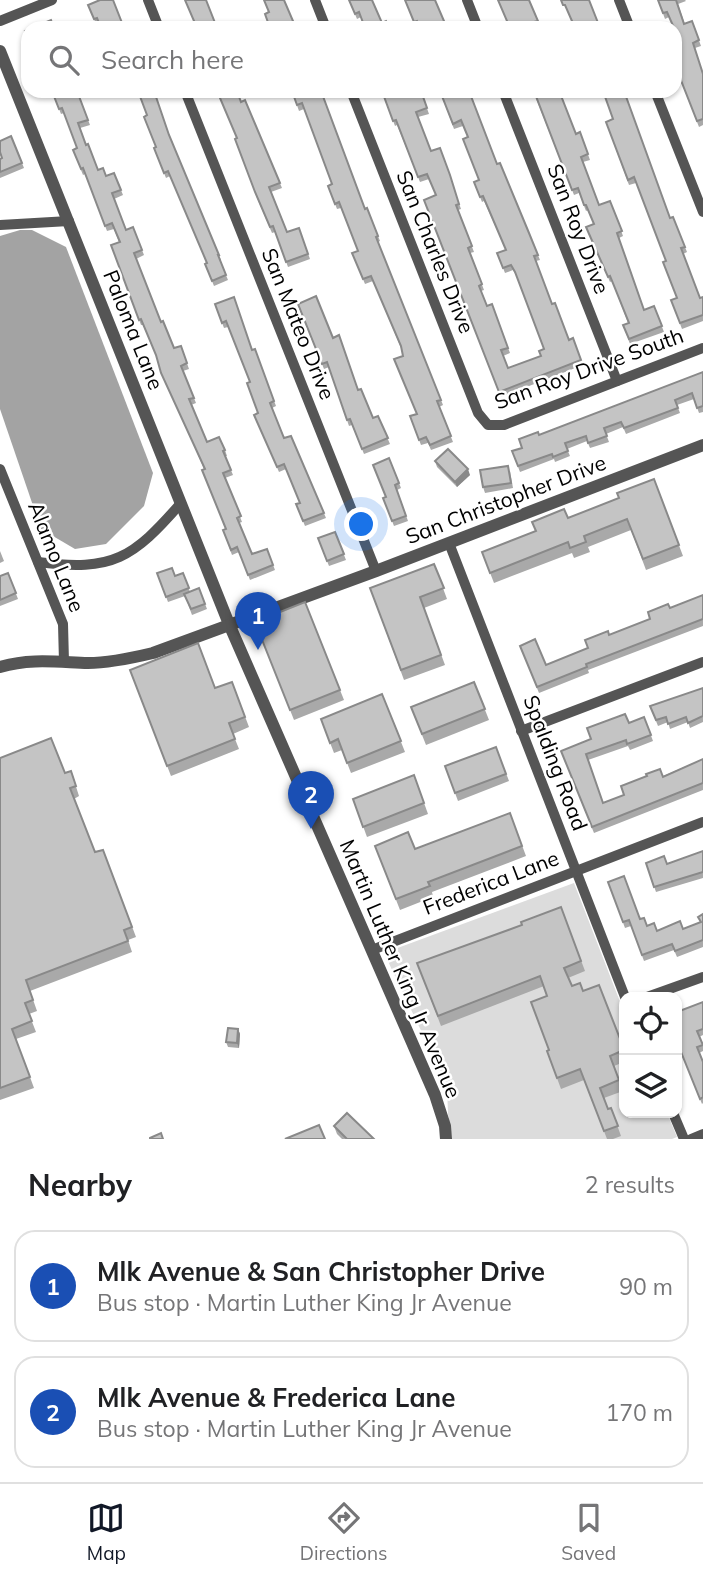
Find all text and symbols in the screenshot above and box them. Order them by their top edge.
search box [21,21,682,98]
icon: search [45,41,83,79]
text: Search here [101,43,244,76]
street label: San Roy Drive [542,160,616,297]
street label: San Charles Drive [391,166,480,337]
street label: San Mateo Drive [257,244,341,403]
street label: Paloma Lane [98,266,170,393]
street label: San Roy Drive South [491,322,687,414]
street label: San Christopher Drive [402,449,609,549]
street label: Alamo Lane [23,498,91,616]
your location [344,507,378,541]
pin: 1 [235,592,281,650]
street label: Spalding Road [518,691,594,834]
pin: 2 [288,771,334,829]
street label: Martin Luther King Jr Avenue [335,835,467,1102]
street label: Frederica Lane [419,844,562,920]
map controls [619,992,682,1118]
button: locate [619,992,682,1055]
button: layers [619,1055,682,1118]
text: Nearby [28,1166,132,1204]
text: 2 results [585,1170,675,1199]
text: Mlk Avenue & San Christopher Drive [97,1255,545,1288]
text: 1 [46,1272,60,1301]
text: 90 m [619,1272,673,1301]
text: Bus stop · Martin Luther King Jr Avenue [97,1288,512,1317]
text: Mlk Avenue & Frederica Lane [97,1381,455,1414]
text: 2 [46,1398,60,1427]
text: 170 m [605,1398,673,1427]
text: Bus stop · Martin Luther King Jr Avenue [97,1414,512,1443]
tab: Map [87,1499,126,1565]
tab: Directions [300,1499,388,1565]
tab: Saved [561,1499,616,1565]

